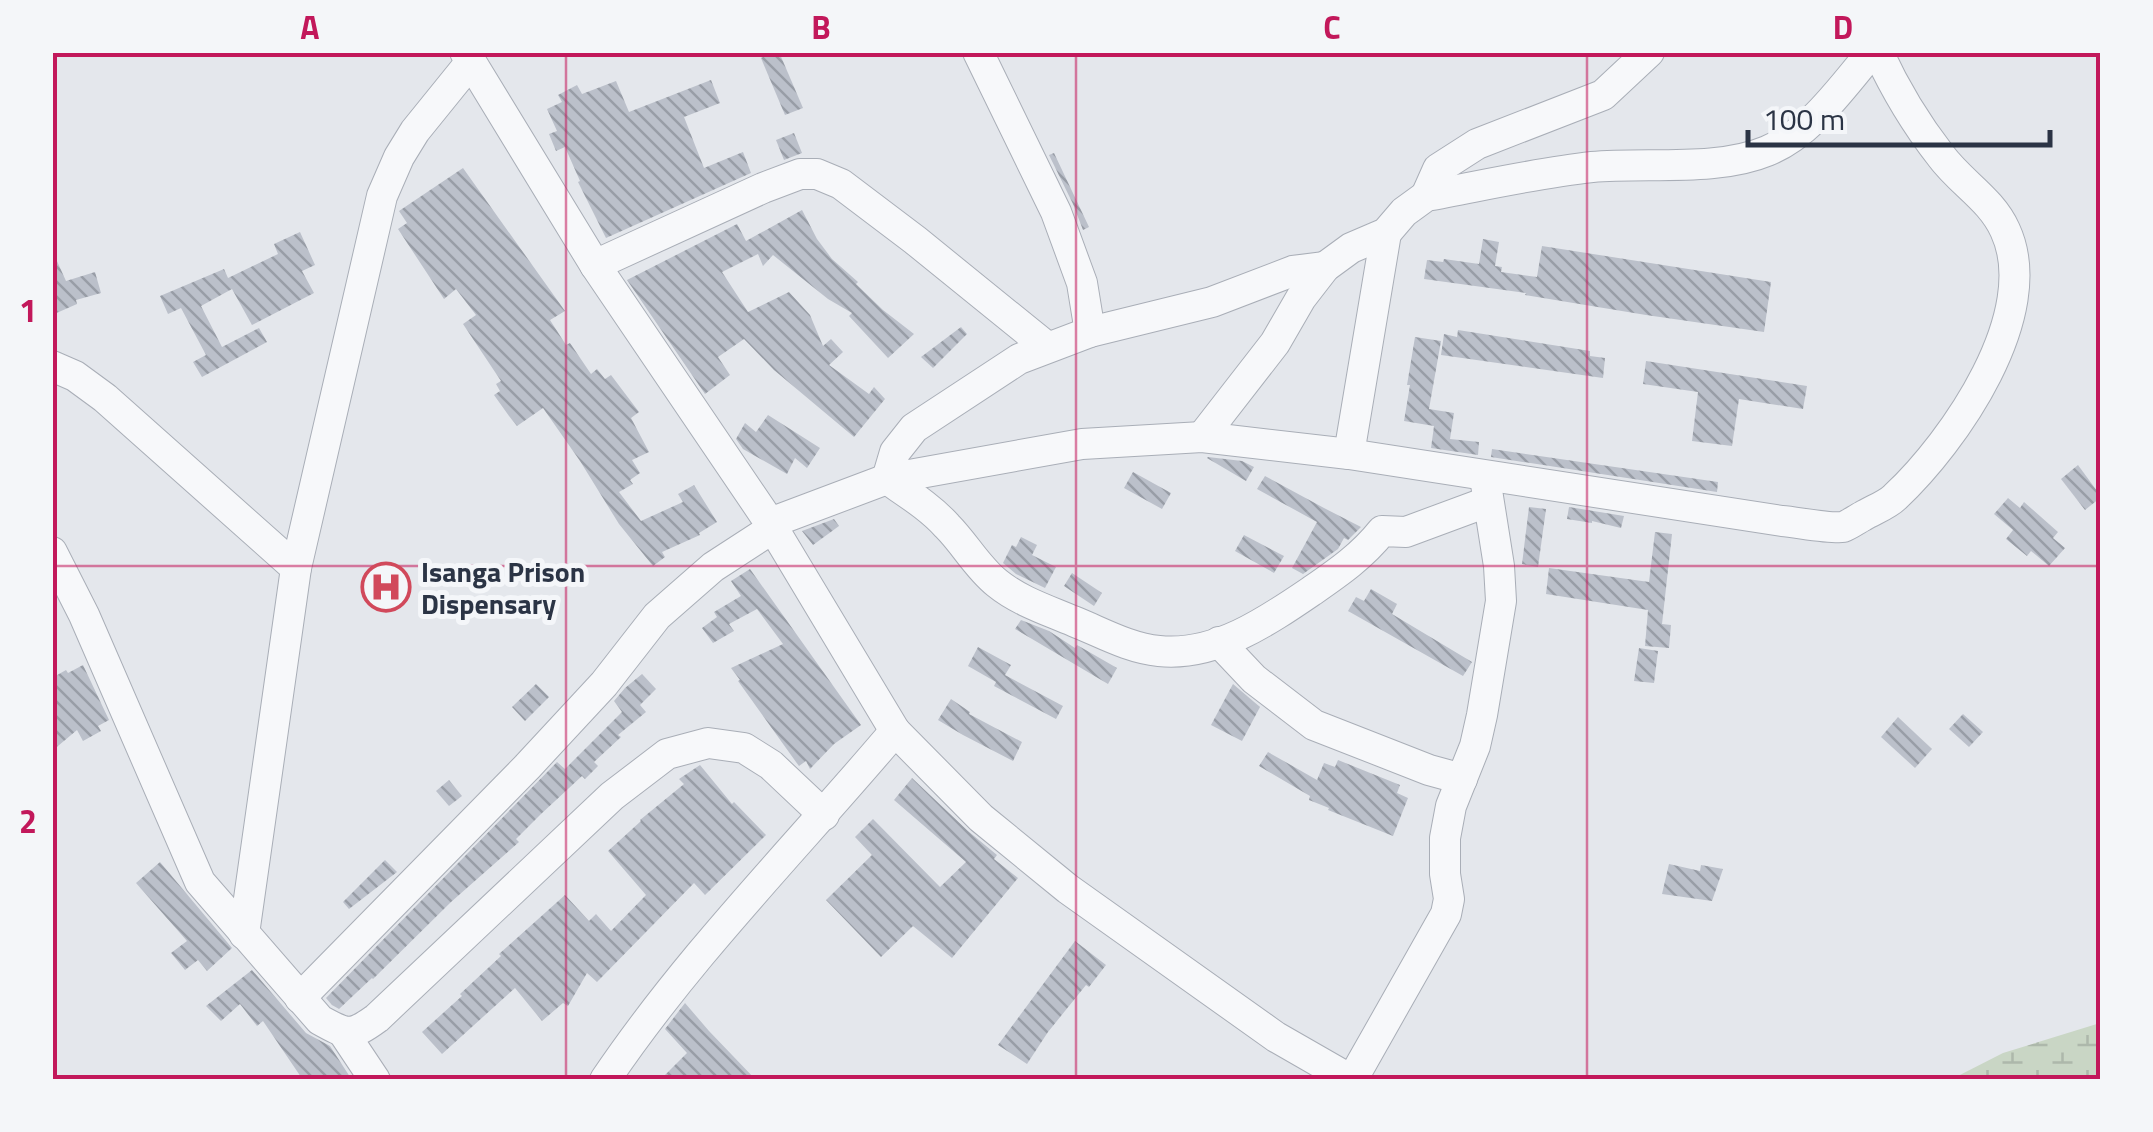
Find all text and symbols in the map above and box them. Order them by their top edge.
text: A [300,3,320,51]
text: B [811,3,831,51]
text: C [1323,3,1341,51]
text: D [1833,3,1853,51]
scale bar [1748,85,2050,147]
text: 100 m [1763,96,1845,142]
text: 1 [19,286,37,334]
place label: Isanga Prison Dispensary [421,550,585,625]
hospital icon: Isanga Prison Dispensary [360,561,412,613]
text: 2 [19,797,37,845]

